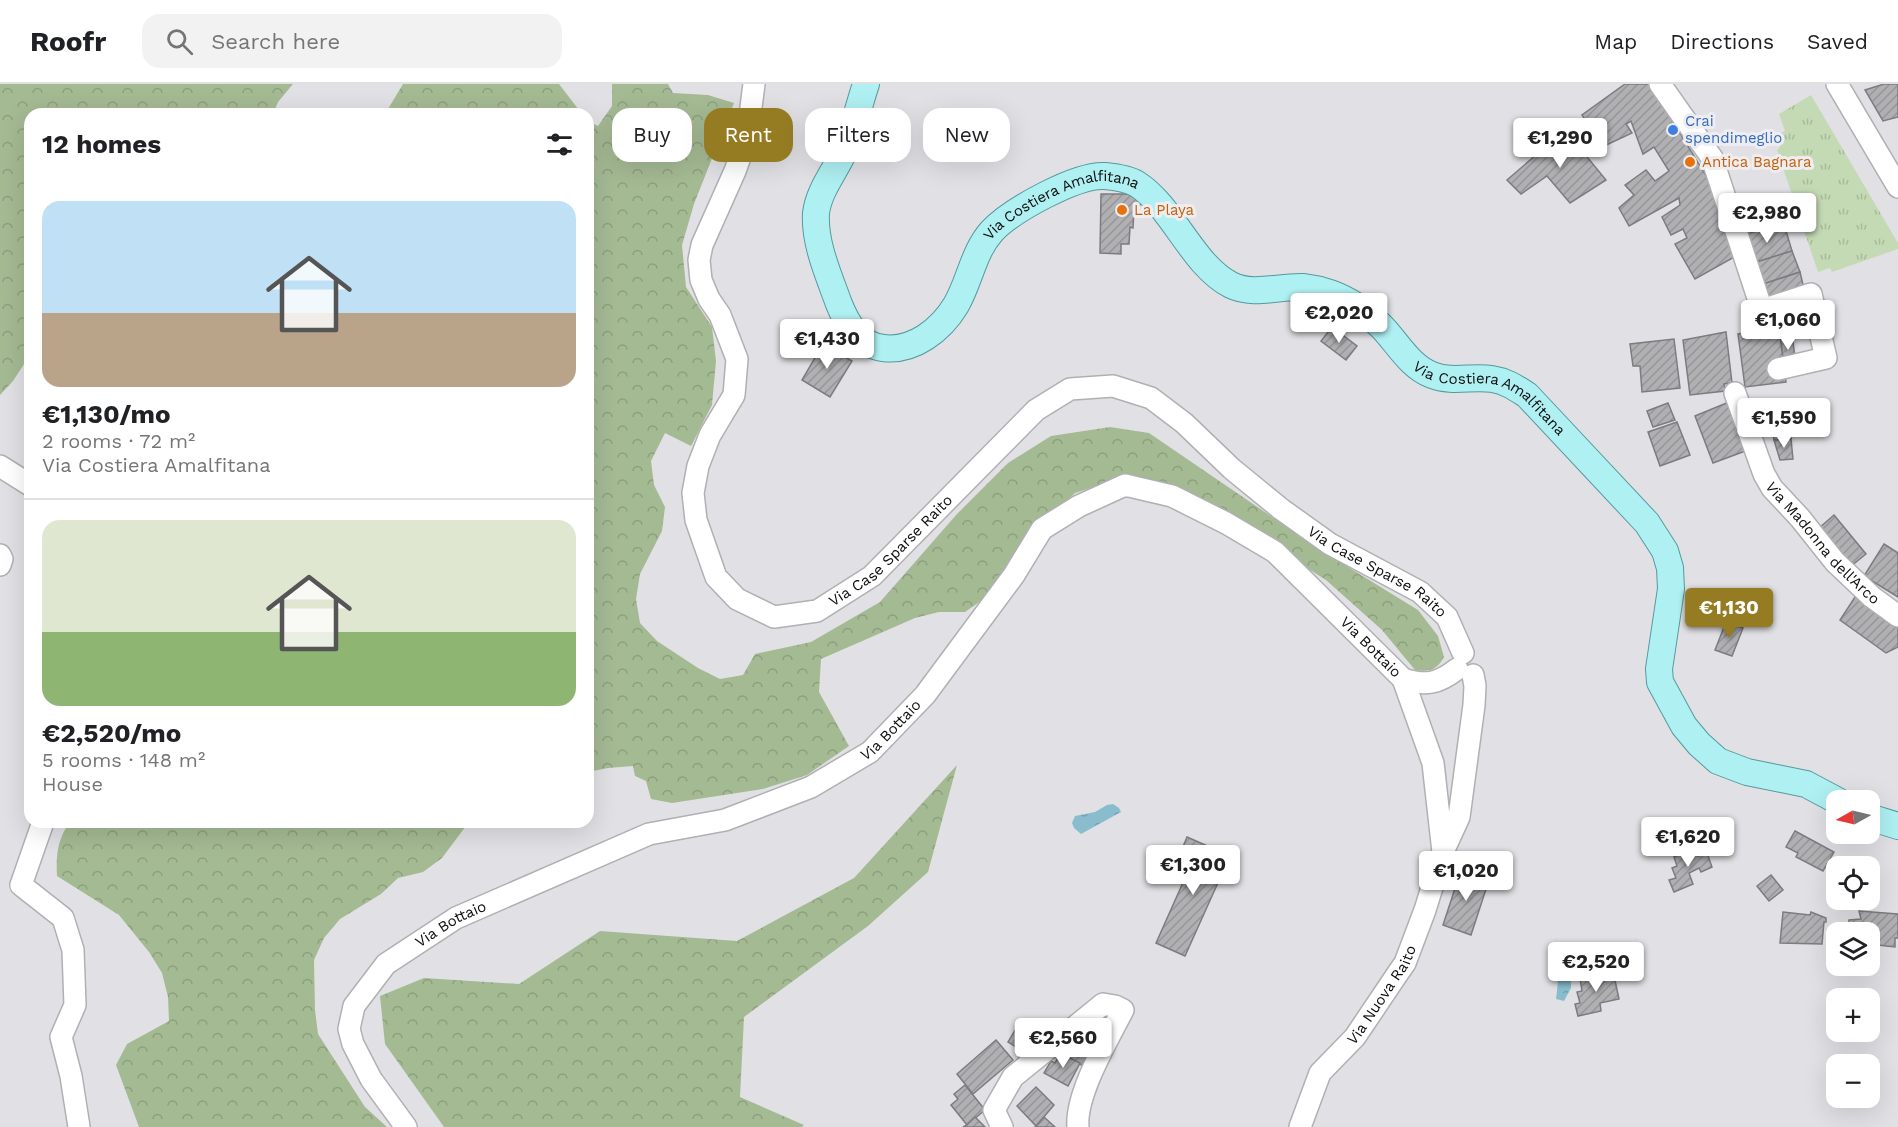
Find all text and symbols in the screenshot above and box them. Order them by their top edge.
search box [142,14,562,68]
text: Roofr [30,25,106,58]
icon: search [163,25,196,58]
text: Search here [211,29,340,54]
text: Map [1594,29,1637,54]
text: Directions [1670,29,1774,54]
text: Saved [1807,29,1868,54]
chip: Buy [612,108,692,162]
chip: Rent [704,108,793,162]
chip: Filters [805,108,911,162]
chip: New [923,108,1010,162]
place label: Crai spendimeglio [1685,112,1782,147]
pin: €1,290 [1511,118,1609,169]
marker: Crai spendimeglio [1666,123,1680,137]
text: €1,290 [1527,125,1593,149]
icon: filters [543,128,576,161]
text: 12 homes [42,129,161,159]
place label: Antica Bagnara [1702,153,1812,171]
marker: Antica Bagnara [1683,155,1697,169]
street label: Via Costiera Amalfitana [979,167,1143,244]
pin: €2,980 [1718,193,1816,244]
text: €2,980 [1732,200,1802,224]
place label: La Playa [1134,201,1195,219]
marker: La Playa [1115,203,1129,217]
icon: home [255,240,363,348]
pin: €2,020 [1290,293,1388,344]
text: €2,020 [1304,300,1374,324]
pin: €1,060 [1739,300,1837,351]
text: €1,060 [1755,307,1821,331]
pin: €1,430 [778,319,876,370]
text: €1,430 [794,326,860,350]
street label: Via Costiera Amalfitana [1409,357,1570,440]
pin: €1,590 [1735,398,1833,449]
text: €1,130/mo [42,399,170,429]
text: €1,590 [1751,405,1817,429]
text: 2 rooms · 72 m² [42,429,195,453]
text: Via Costiera Amalfitana [42,453,271,477]
street label: Via Madonna dell'Arco [1761,479,1883,608]
street label: Via Case Sparse Raito [825,491,956,610]
street label: Via Case Sparse Raito [1304,522,1450,621]
icon: home [255,559,363,667]
pin: €1,130 [1680,588,1778,639]
text: €1,130 [1699,595,1759,619]
street label: Via Bottaio [1336,613,1405,681]
street label: Via Bottaio [857,696,925,764]
text: €2,520/mo [42,718,181,748]
text: 5 rooms · 148 m² [42,748,205,772]
text: House [42,772,103,796]
north arrow [1826,790,1880,844]
map controls [1826,790,1880,1108]
pin: €1,620 [1639,817,1737,868]
text: €1,620 [1655,824,1721,848]
pin: €1,300 [1144,845,1242,896]
pin: €1,020 [1417,851,1515,902]
text: €1,300 [1160,852,1226,876]
button: locate [1826,856,1880,910]
text: €1,020 [1433,858,1499,882]
street label: Via Bottaio [412,897,489,951]
button: layers [1826,922,1880,976]
pin: €2,520 [1547,942,1645,993]
street label: Via Nuova Raito [1344,943,1420,1048]
text: €2,520 [1562,949,1630,973]
button: + [1826,988,1880,1042]
pin: €2,560 [1014,1018,1112,1069]
text: €2,560 [1029,1025,1097,1049]
button: − [1826,1054,1880,1108]

